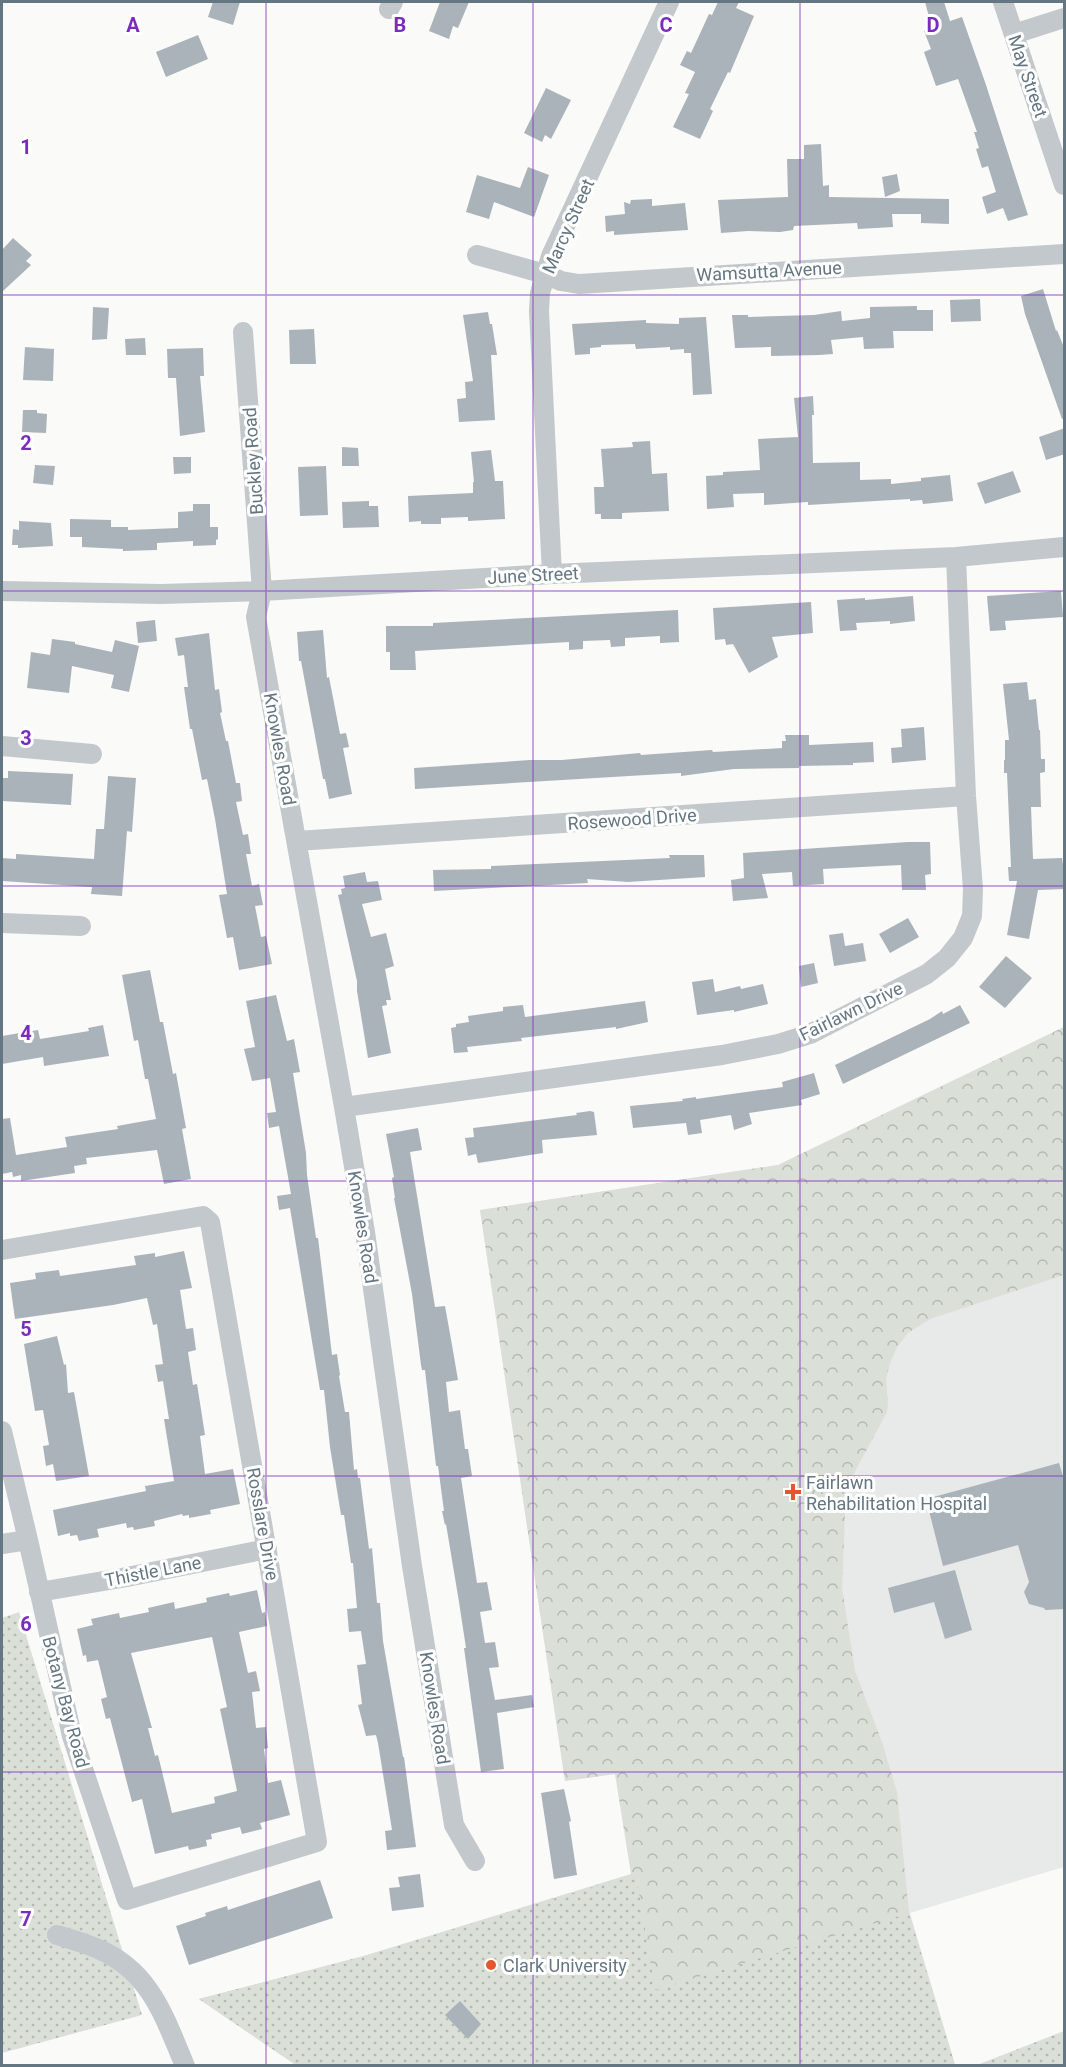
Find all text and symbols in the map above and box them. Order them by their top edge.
text: A [126,13,140,37]
text: B [394,13,406,37]
text: C [659,13,673,37]
text: D [927,13,940,37]
street label: May Street [1004,32,1052,120]
text: 1 [20,135,32,159]
street label: Marcy Street [538,175,598,277]
street label: Wamsutta Avenue [696,257,842,285]
street label: Buckley Road [239,407,267,515]
text: 2 [20,431,32,455]
street label: June Street [487,562,579,588]
street label: Knowles Road [260,691,300,807]
text: 3 [20,726,32,750]
street label: Rosewood Drive [567,804,697,834]
street label: Fairlawn Drive [796,977,906,1045]
text: 4 [20,1021,32,1045]
street label: Knowles Road [344,1169,382,1285]
text: 5 [20,1317,32,1341]
street label: Rosslare Drive [243,1466,283,1582]
place label: Fairlawn Rehabilitation Hospital [806,1472,987,1514]
marker: Fairlawn Rehabilitation Hospital [784,1483,802,1501]
street label: Thistle Lane [103,1551,203,1591]
text: 6 [20,1612,32,1636]
street label: Botany Bay Road [38,1634,94,1770]
street label: Knowles Road [416,1650,454,1766]
text: 7 [20,1907,32,1931]
place label: Clark University [503,1955,627,1976]
marker: Clark University [484,1958,498,1972]

